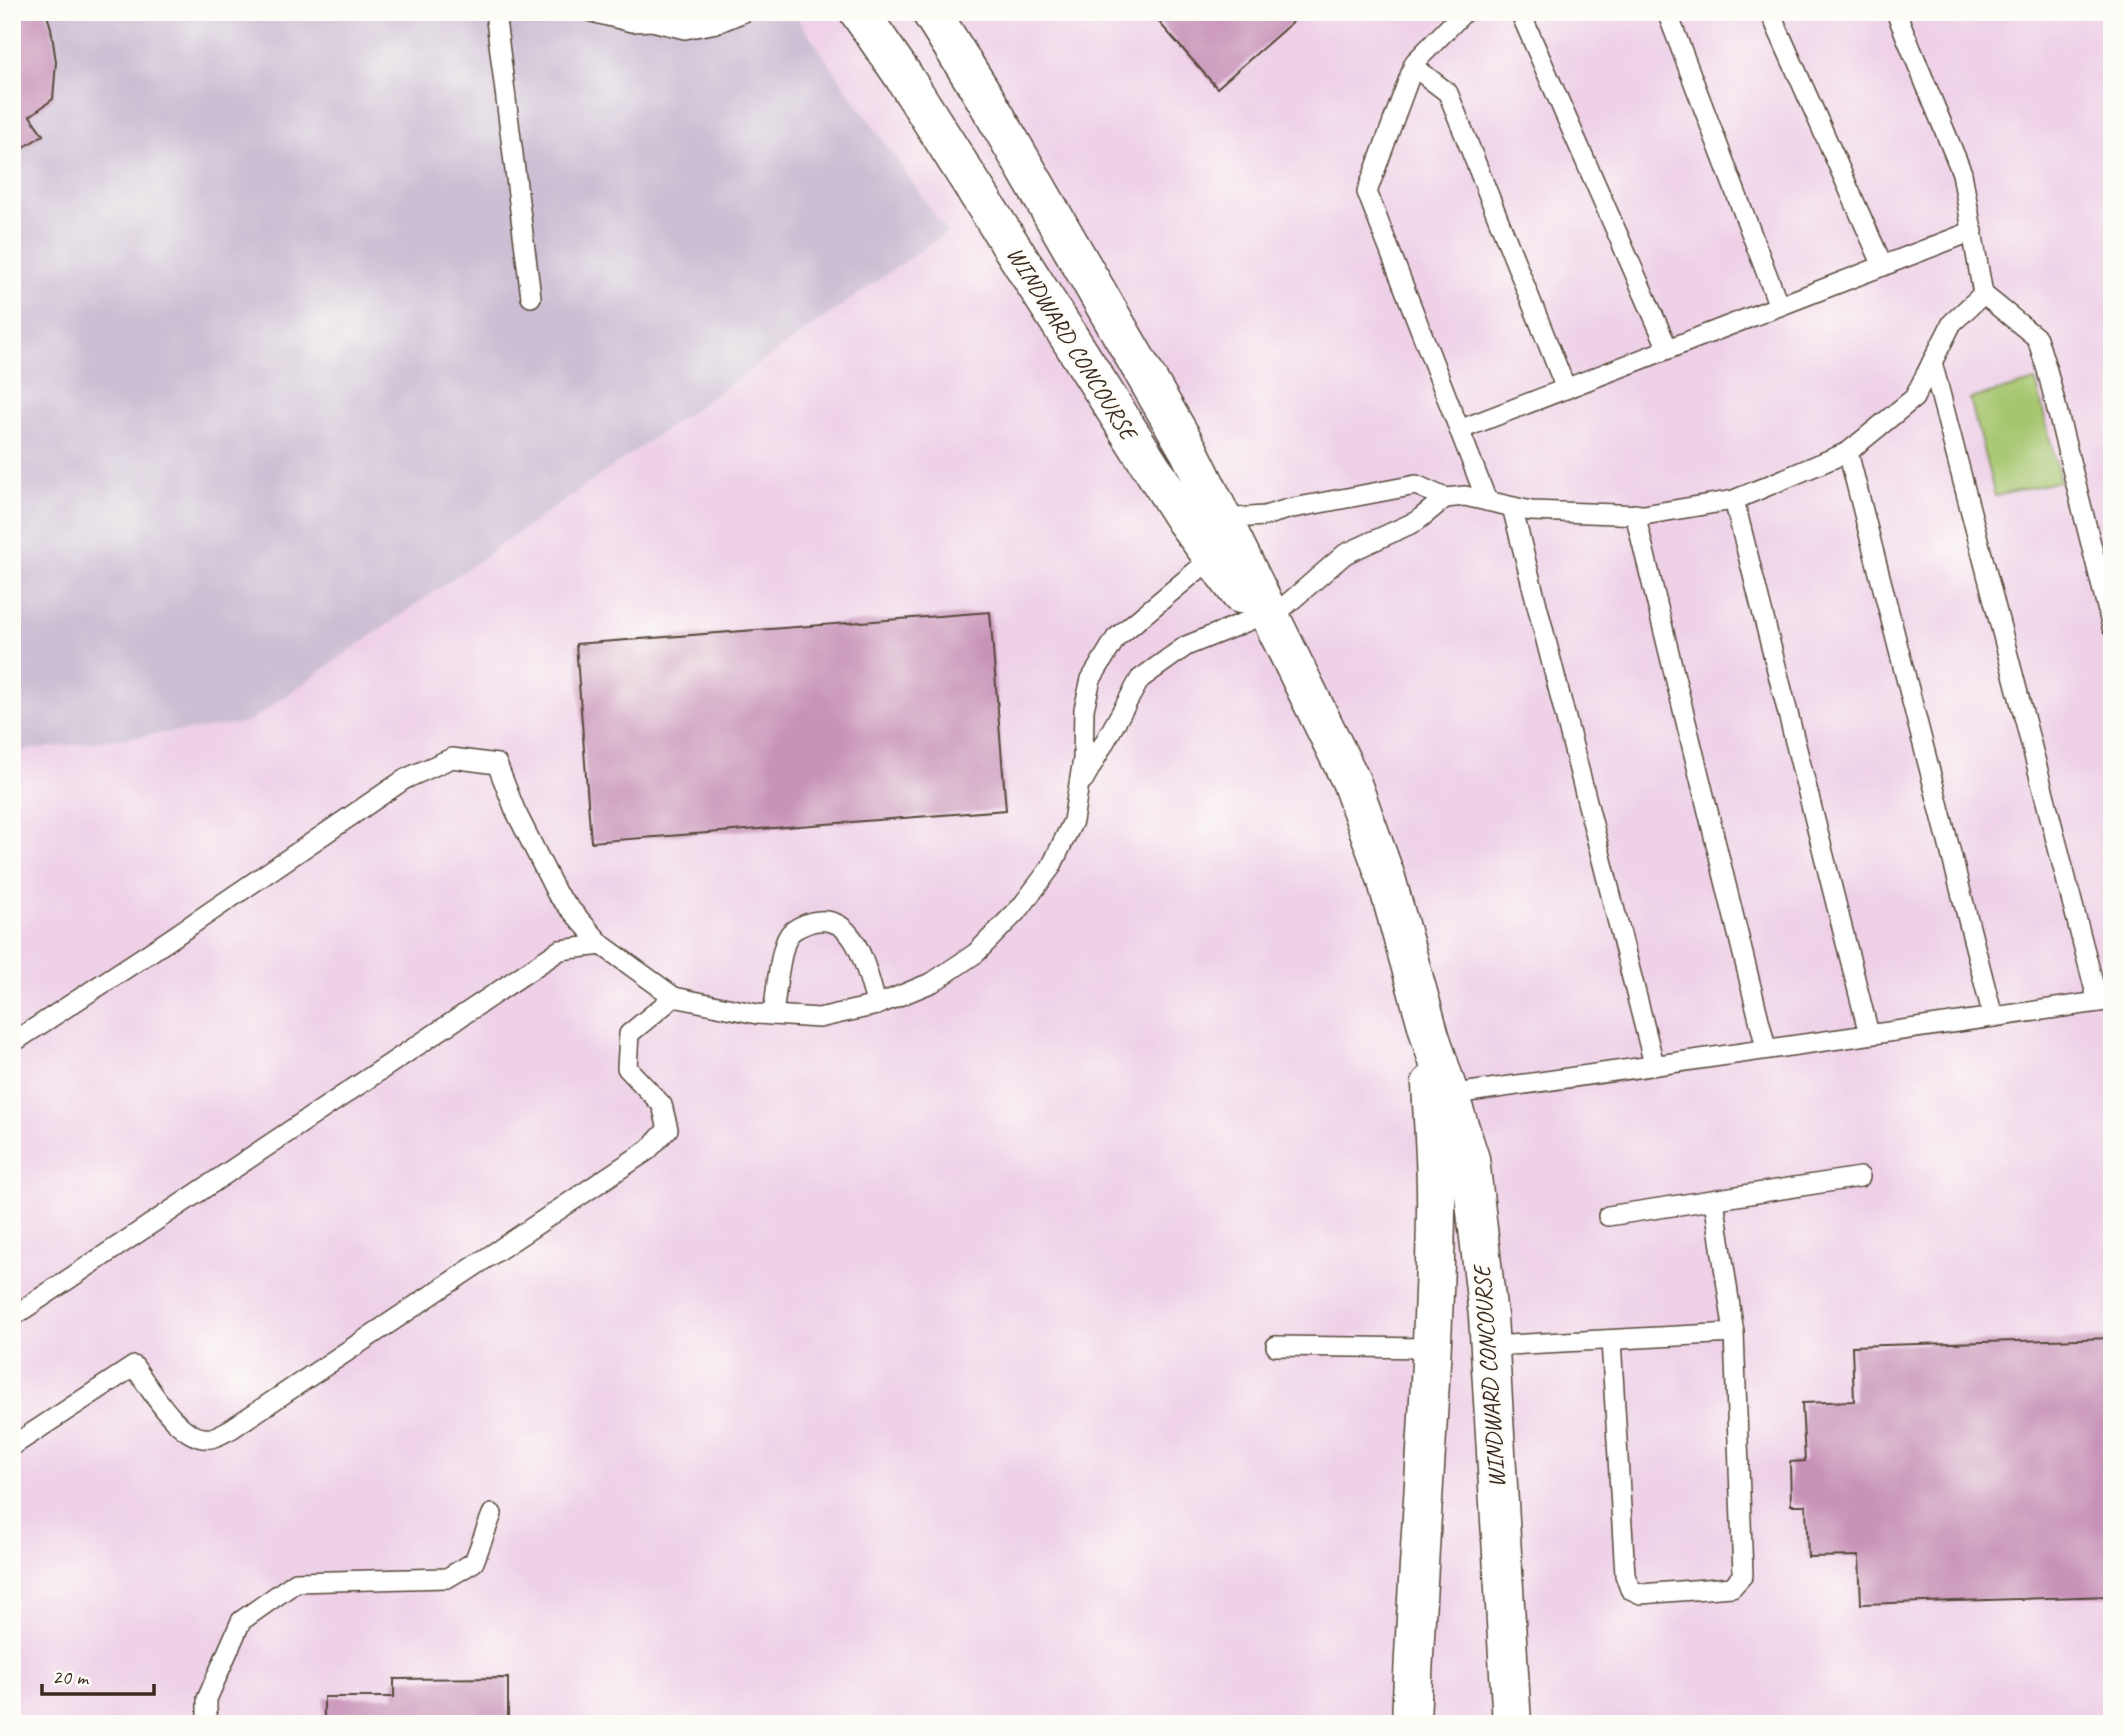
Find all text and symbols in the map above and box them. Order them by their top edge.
street label: WINDWARD CONCOURSE [1000,241,1145,448]
street label: WINDWARD CONCOURSE [1466,1262,1512,1489]
scale bar [42,1652,154,1696]
text: 20 m [52,1664,90,1690]

